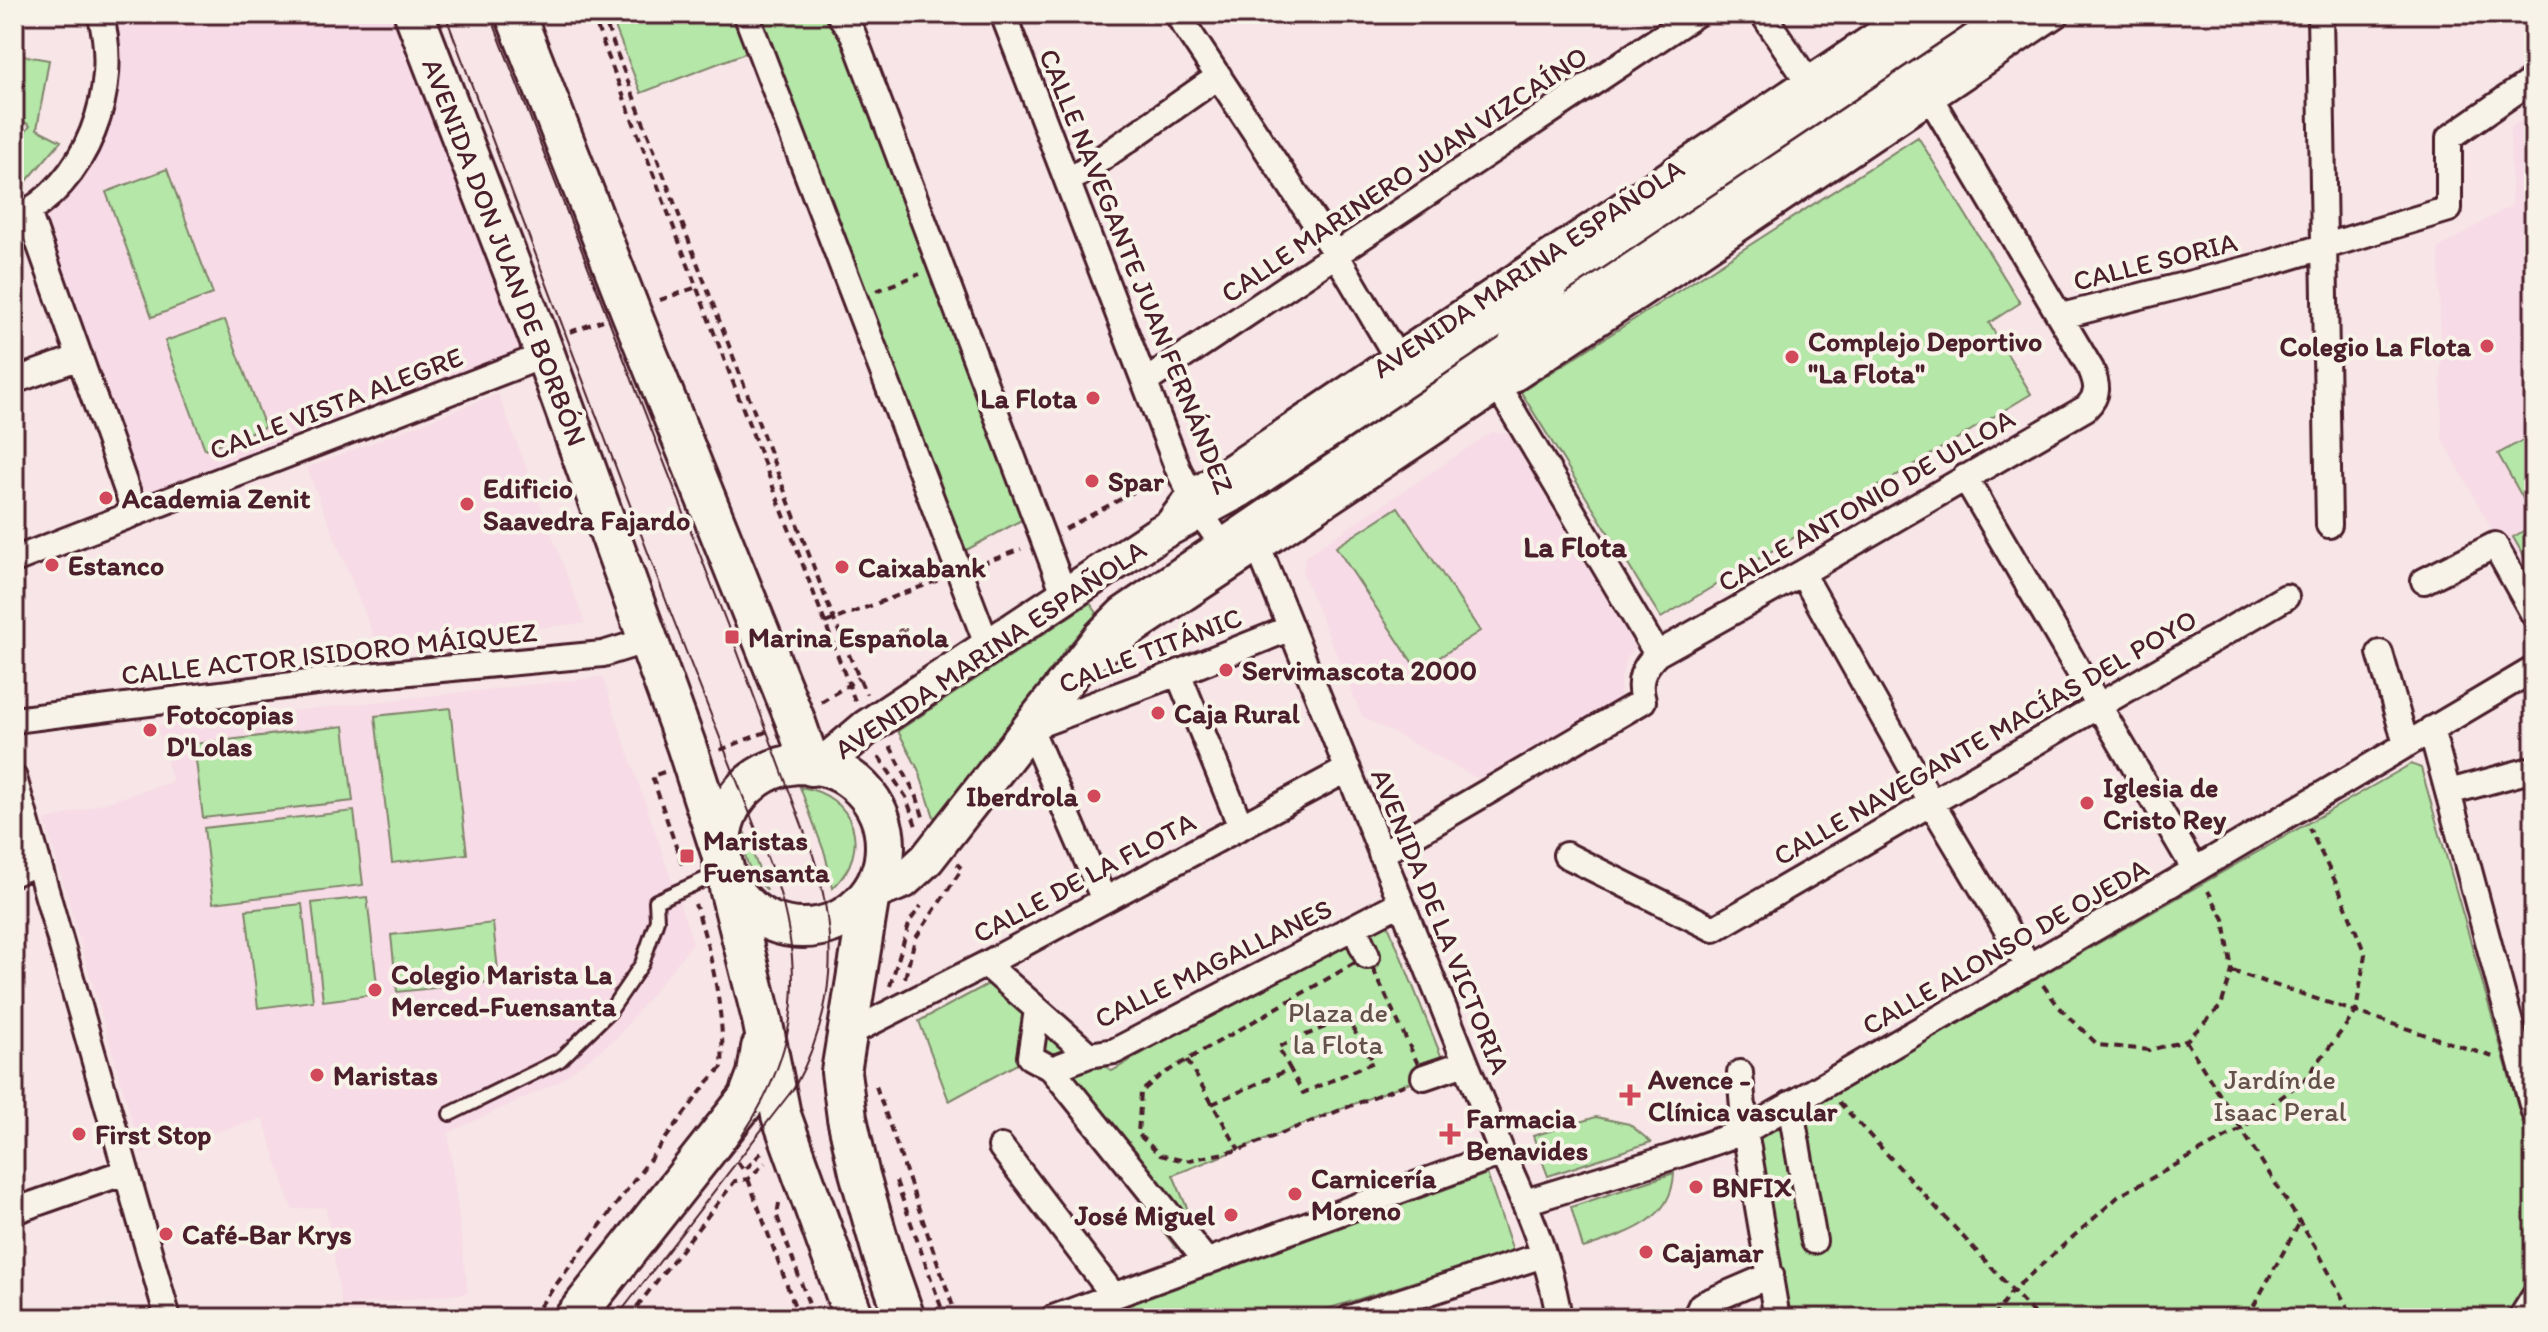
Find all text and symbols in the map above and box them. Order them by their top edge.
street label: CALLE MARINERO JUAN VIZCAÍNO [1214,38,1594,310]
street label: CALLE NAVEGANTE JUAN FERNÁNDEZ [1032,44,1242,499]
street label: AVENIDA DON JUAN DE BORBÓN [415,53,595,451]
street label: AVENIDA MARINA ESPAÑOLA [1366,151,1690,385]
street label: CALLE SORIA [2069,224,2241,298]
place label: Complejo Deportivo "La Flota" [1808,324,2042,390]
place label: Colegio La Flota [2280,329,2471,363]
marker: Colegio La Flota [2478,337,2496,355]
street label: CALLE VISTA ALEGRE [205,339,467,467]
marker: Complejo Deportivo "La Flota" [1783,348,1801,366]
place label: La Flota [980,381,1077,415]
marker: La Flota [1084,389,1102,407]
street label: CALLE ANTONIO DE ULLOA [1712,401,2020,599]
place label: Spar [1108,464,1164,498]
place label: Edificio Saavedra Fajardo [483,471,690,537]
marker: Spar [1083,472,1101,490]
place label: Academia Zenit [121,481,311,515]
marker: Academia Zenit [97,489,115,507]
marker: Edificio Saavedra Fajardo [458,495,476,513]
district label: La Flota [1523,528,1627,565]
street label: AVENIDA MARINA ESPAÑOLA [828,532,1152,766]
place label: Estanco [68,548,164,582]
place label: Caixabank [858,550,986,584]
marker: Estanco [43,556,61,574]
marker: Caixabank [833,558,851,576]
street label: CALLE TITÁNIC [1054,599,1246,701]
street label: CALLE NAVEGANTE MACÍAS DEL POYO [1767,601,2203,873]
street label: CALLE ACTOR ISIDORO MÁIQUEZ [120,614,539,692]
place label: Marina Española [748,620,949,654]
marker: Marina Española [723,628,741,646]
place label: Servimascota 2000 [1242,653,1477,687]
marker: Servimascota 2000 [1217,661,1235,679]
place label: Caja Rural [1174,696,1300,730]
place label: Fotocopias D'Lolas [166,697,294,763]
marker: Caja Rural [1149,704,1167,722]
marker: Fotocopias D'Lolas [141,721,159,739]
street label: AVENIDA DE LA VICTORIA [1364,763,1518,1079]
place label: Iglesia de Cristo Rey [2103,770,2227,836]
place label: Iberdrola [966,779,1078,813]
marker: Iberdrola [1085,787,1103,805]
marker: Iglesia de Cristo Rey [2078,794,2096,812]
street label: CALLE DE LA FLOTA [967,804,1201,950]
place label: Maristas Fuensanta [703,823,830,889]
marker: Maristas Fuensanta [678,847,696,865]
street label: CALLE ALONSO DE OJEDA [1856,850,2154,1042]
street label: CALLE MAGALLANES [1089,891,1337,1035]
place label: Colegio Marista La Merced-Fuensanta [391,957,617,1023]
marker: Colegio Marista La Merced-Fuensanta [366,981,384,999]
park label: Plaza de la Flota [1288,995,1388,1061]
place label: Maristas [333,1058,438,1092]
place label: Avence - Clínica vascular [1647,1062,1838,1128]
park label: Jardín de Isaac Peral [2213,1062,2347,1128]
marker: Maristas [308,1066,326,1084]
marker: Avence - Clínica vascular [1619,1084,1641,1106]
place label: Farmacia Benavides [1466,1101,1588,1167]
place label: First Stop [95,1117,212,1151]
marker: First Stop [70,1125,88,1143]
marker: Farmacia Benavides [1441,1125,1459,1143]
place label: Carnicería Moreno [1311,1161,1437,1227]
place label: BNFIX [1712,1170,1792,1204]
marker: BNFIX [1687,1178,1705,1196]
marker: Carnicería Moreno [1286,1185,1304,1203]
place label: José Miguel [1074,1198,1215,1232]
marker: José Miguel [1222,1206,1240,1224]
place label: Café-Bar Krys [182,1217,352,1251]
marker: Café-Bar Krys [157,1225,175,1243]
place label: Cajamar [1662,1235,1764,1269]
marker: Cajamar [1637,1243,1655,1261]

